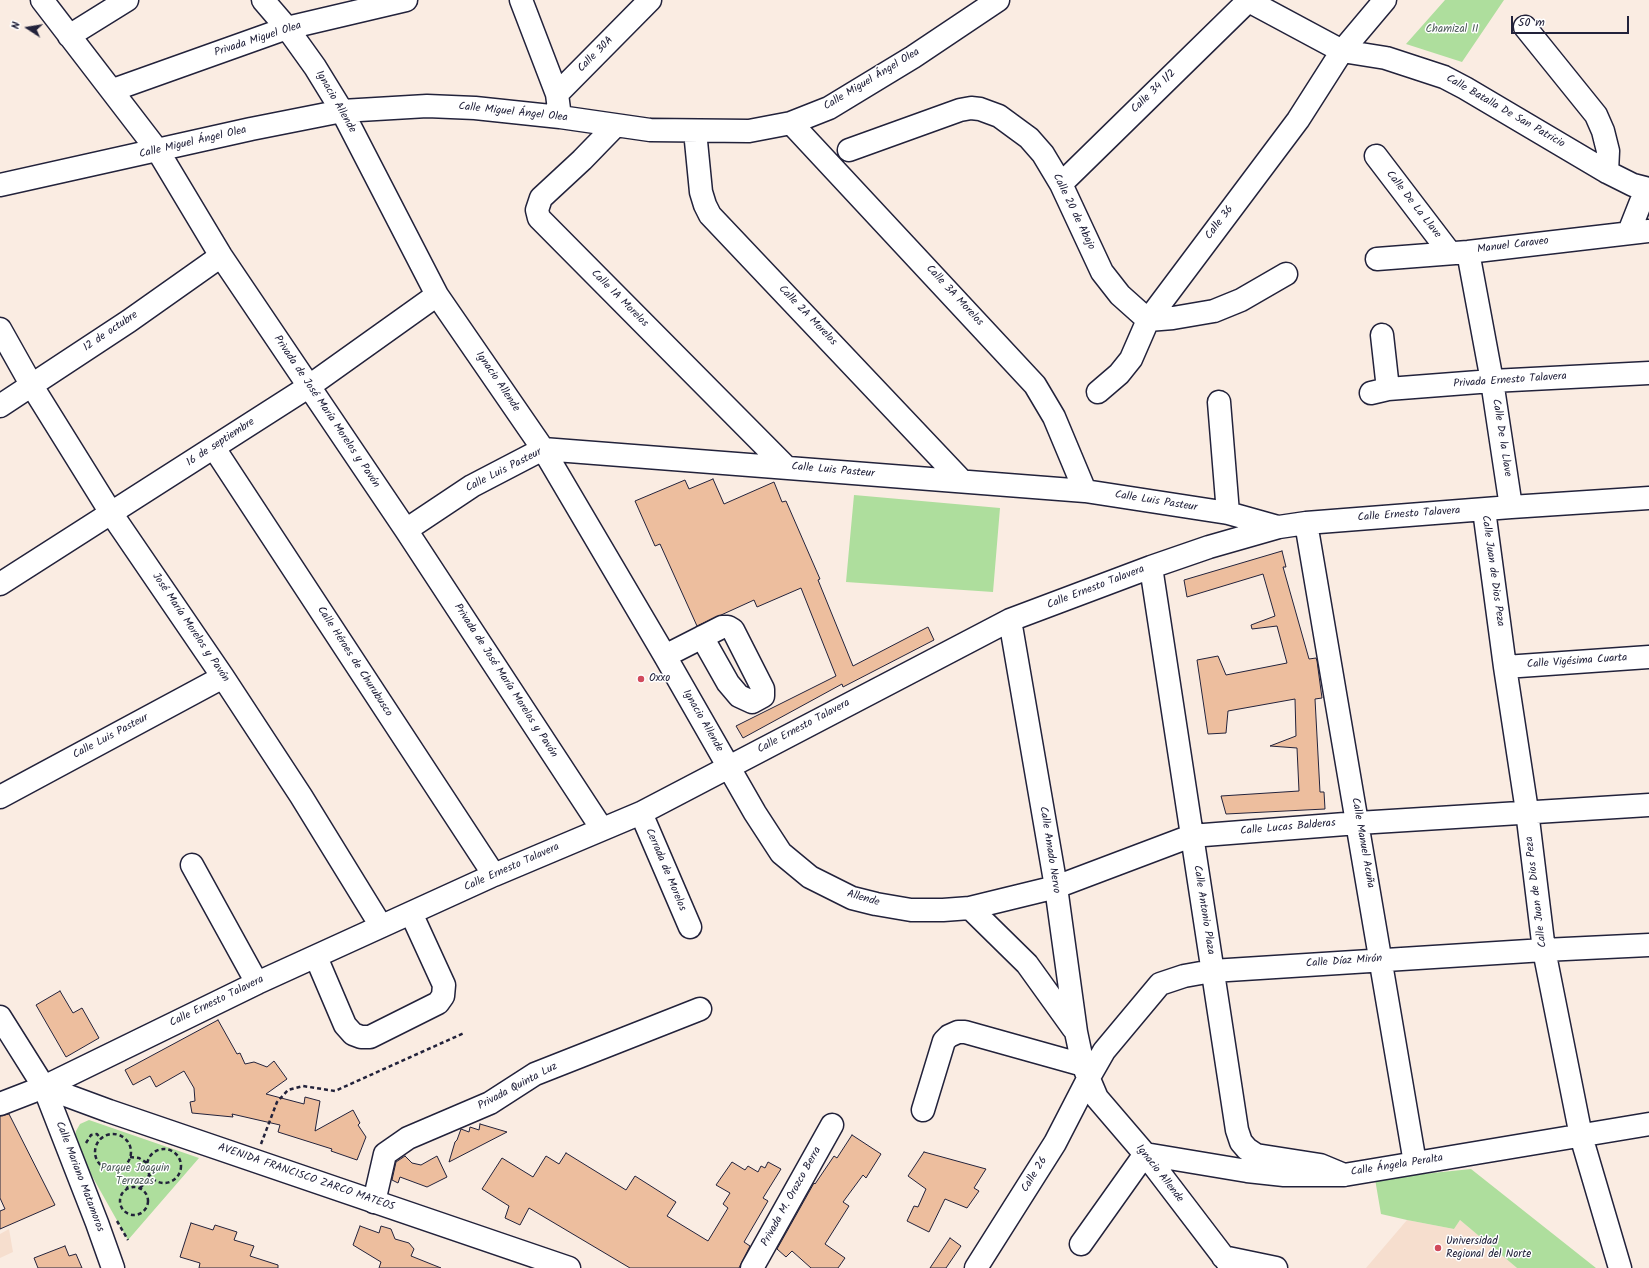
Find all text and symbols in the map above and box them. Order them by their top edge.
north arrow [8,8,48,48]
scale bar [1513,8,1631,34]
text: 50 m [1518,13,1545,32]
text: N [7,20,26,31]
street label: Privada Miguel Olea [213,20,303,60]
park label: Chamizal II [1426,23,1478,37]
street label: Calle 30A [575,34,617,76]
street label: Calle Miguel Ángel Olea [822,46,922,114]
street label: Calle 34 1/2 [1129,67,1179,117]
street label: Ignacio Allende [312,68,358,136]
street label: Calle Batalla De San Patricio [1443,73,1567,151]
street label: Calle Miguel Ángel Olea [458,101,568,125]
street label: Calle Miguel Ángel Olea [138,124,248,162]
street label: Calle De La Llave [1383,169,1443,241]
street label: Calle 20 de Abajo [1049,172,1097,252]
street label: Calle 36 [1203,203,1237,243]
street label: Manuel Caraveo [1476,235,1550,257]
street label: Calle 3A Morelos [922,263,986,329]
street label: Calle 1A Morelos [588,268,650,330]
street label: Calle 2A Morelos [775,283,839,349]
street label: 12 de octubre [81,309,141,355]
street label: Privada de José María Morelos y Pavón [270,333,382,491]
street label: Ignacio Allende [472,349,522,415]
street label: Privada Ernesto Talavera [1453,370,1567,392]
street label: Calle De la Llave [1488,398,1514,478]
street label: 16 de septiembre [184,416,258,470]
street label: Calle Luis Pasteur [464,446,544,496]
street label: Calle Luis Pasteur [791,461,875,481]
street label: Calle Luis Pasteur [1114,489,1198,515]
street label: Calle Ernesto Talavera [1357,505,1461,525]
street label: Calle Juan de Dios Peza [1478,515,1506,627]
street label: Calle Ernesto Talavera [1046,563,1146,613]
street label: José María Morelos y Pavón [148,571,232,685]
street label: Privada de José María Morelos y Pavón [450,602,560,760]
street label: Calle Héroes de Churubusco [313,605,395,719]
street label: Calle Vigésima Cuarta [1526,652,1628,672]
place label: Oxxo [649,672,670,686]
marker: Oxxo [636,674,646,684]
street label: Ignacio Allende [679,687,725,755]
street label: Calle Ernesto Talavera [755,697,853,757]
street label: Calle Luis Pasteur [71,712,151,762]
street label: Calle Manuel Acuña [1348,797,1376,889]
street label: Calle Amado Nervo [1036,806,1062,894]
street label: Calle Lucas Balderas [1240,817,1336,839]
street label: Cerrada de Morelos [642,827,688,913]
street label: Calle Juan de Dios Peza [1524,836,1550,948]
street label: Calle Ernesto Talavera [462,841,562,895]
street label: Calle Antonio Plaza [1189,865,1217,955]
street label: Allende [845,888,881,910]
street label: Calle Díaz Mirón [1305,953,1383,971]
street label: Calle Ernesto Talavera [168,973,266,1031]
street label: Privada Quinta Luz [476,1061,560,1113]
street label: Calle Mariano Matamoros [52,1120,106,1234]
street label: AVENIDA FRANCISCO ZARCO MATEOS [216,1142,396,1214]
street label: Ignacio Allende [1132,1142,1186,1206]
street label: Privada M. Orozco Berra [759,1145,825,1249]
street label: Calle Ángela Peralta [1350,1152,1444,1180]
street label: Calle 26 [1019,1155,1051,1195]
park label: Parque Joaquin Terrazas [101,1162,169,1188]
place label: Universidad Regional del Norte [1446,1235,1531,1261]
marker: Universidad Regional del Norte [1433,1243,1443,1253]

